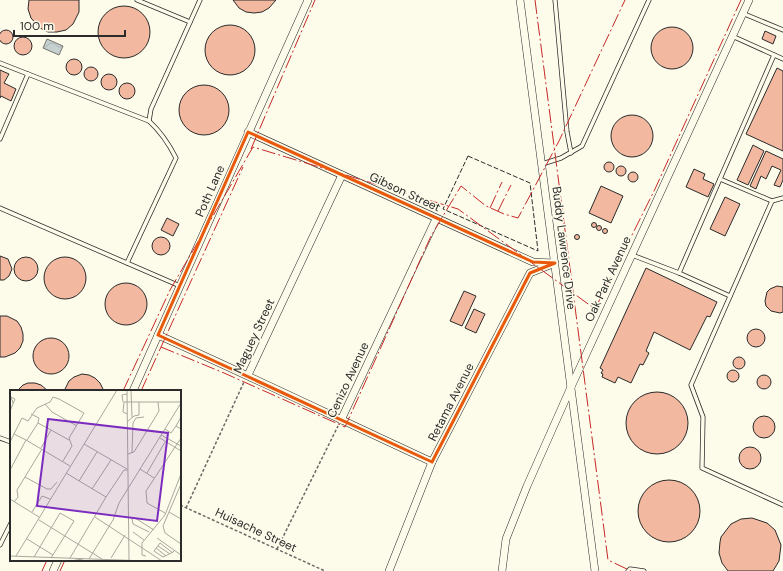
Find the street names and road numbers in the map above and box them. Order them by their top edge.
street label: Poth Lane [192,163,229,219]
street label: Gibson Street [367,169,443,216]
street label: Buddy Lawrence Drive [548,185,580,311]
street label: Oak Park Avenue [581,233,635,324]
street label: Maguey Street [230,296,278,376]
street label: Cenizo Avenue [323,339,373,420]
street label: Retama Avenue [424,360,478,444]
street label: Huisache Street [213,504,300,556]

